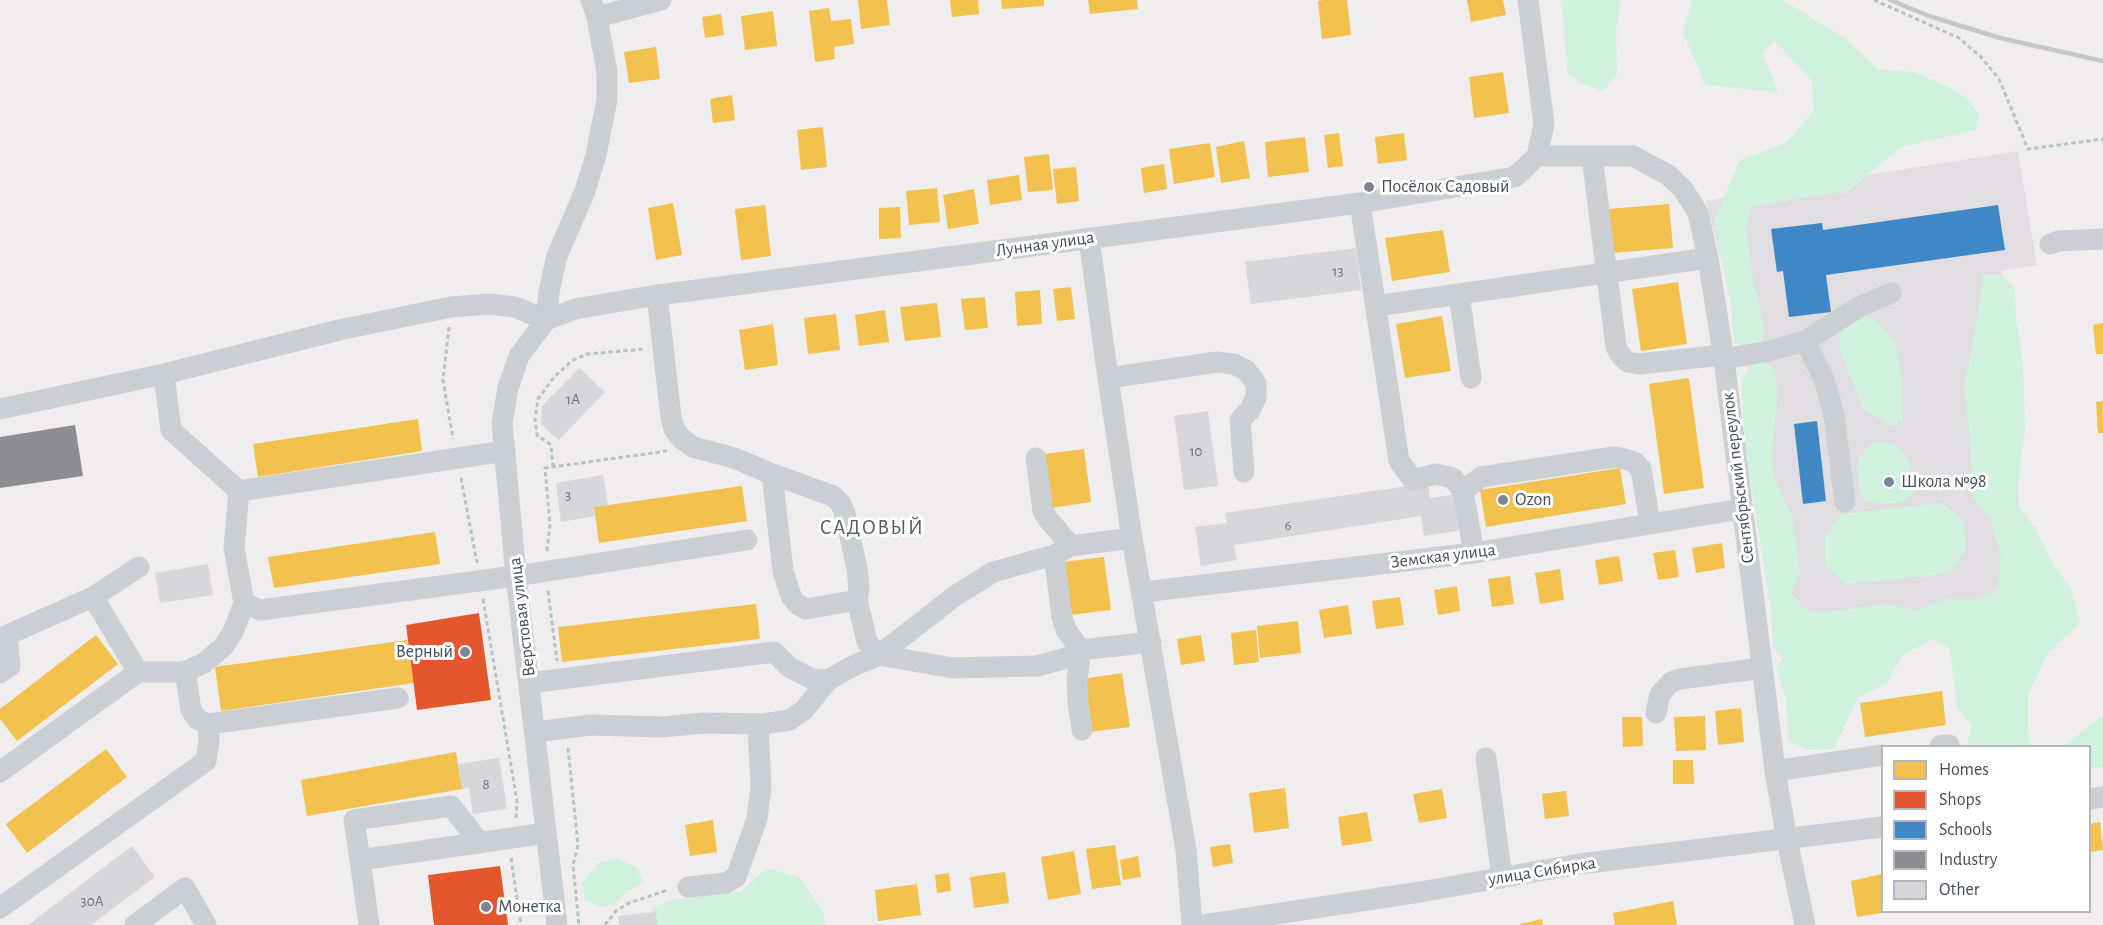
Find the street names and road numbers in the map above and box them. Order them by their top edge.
street label: Лунная улица [994,226,1096,262]
street label: Сентябрьский переулок [1717,391,1759,565]
street label: Земская улица [1389,539,1497,573]
street label: Верстовая улица [504,556,540,678]
street label: улица Сибирка [1487,852,1597,890]

